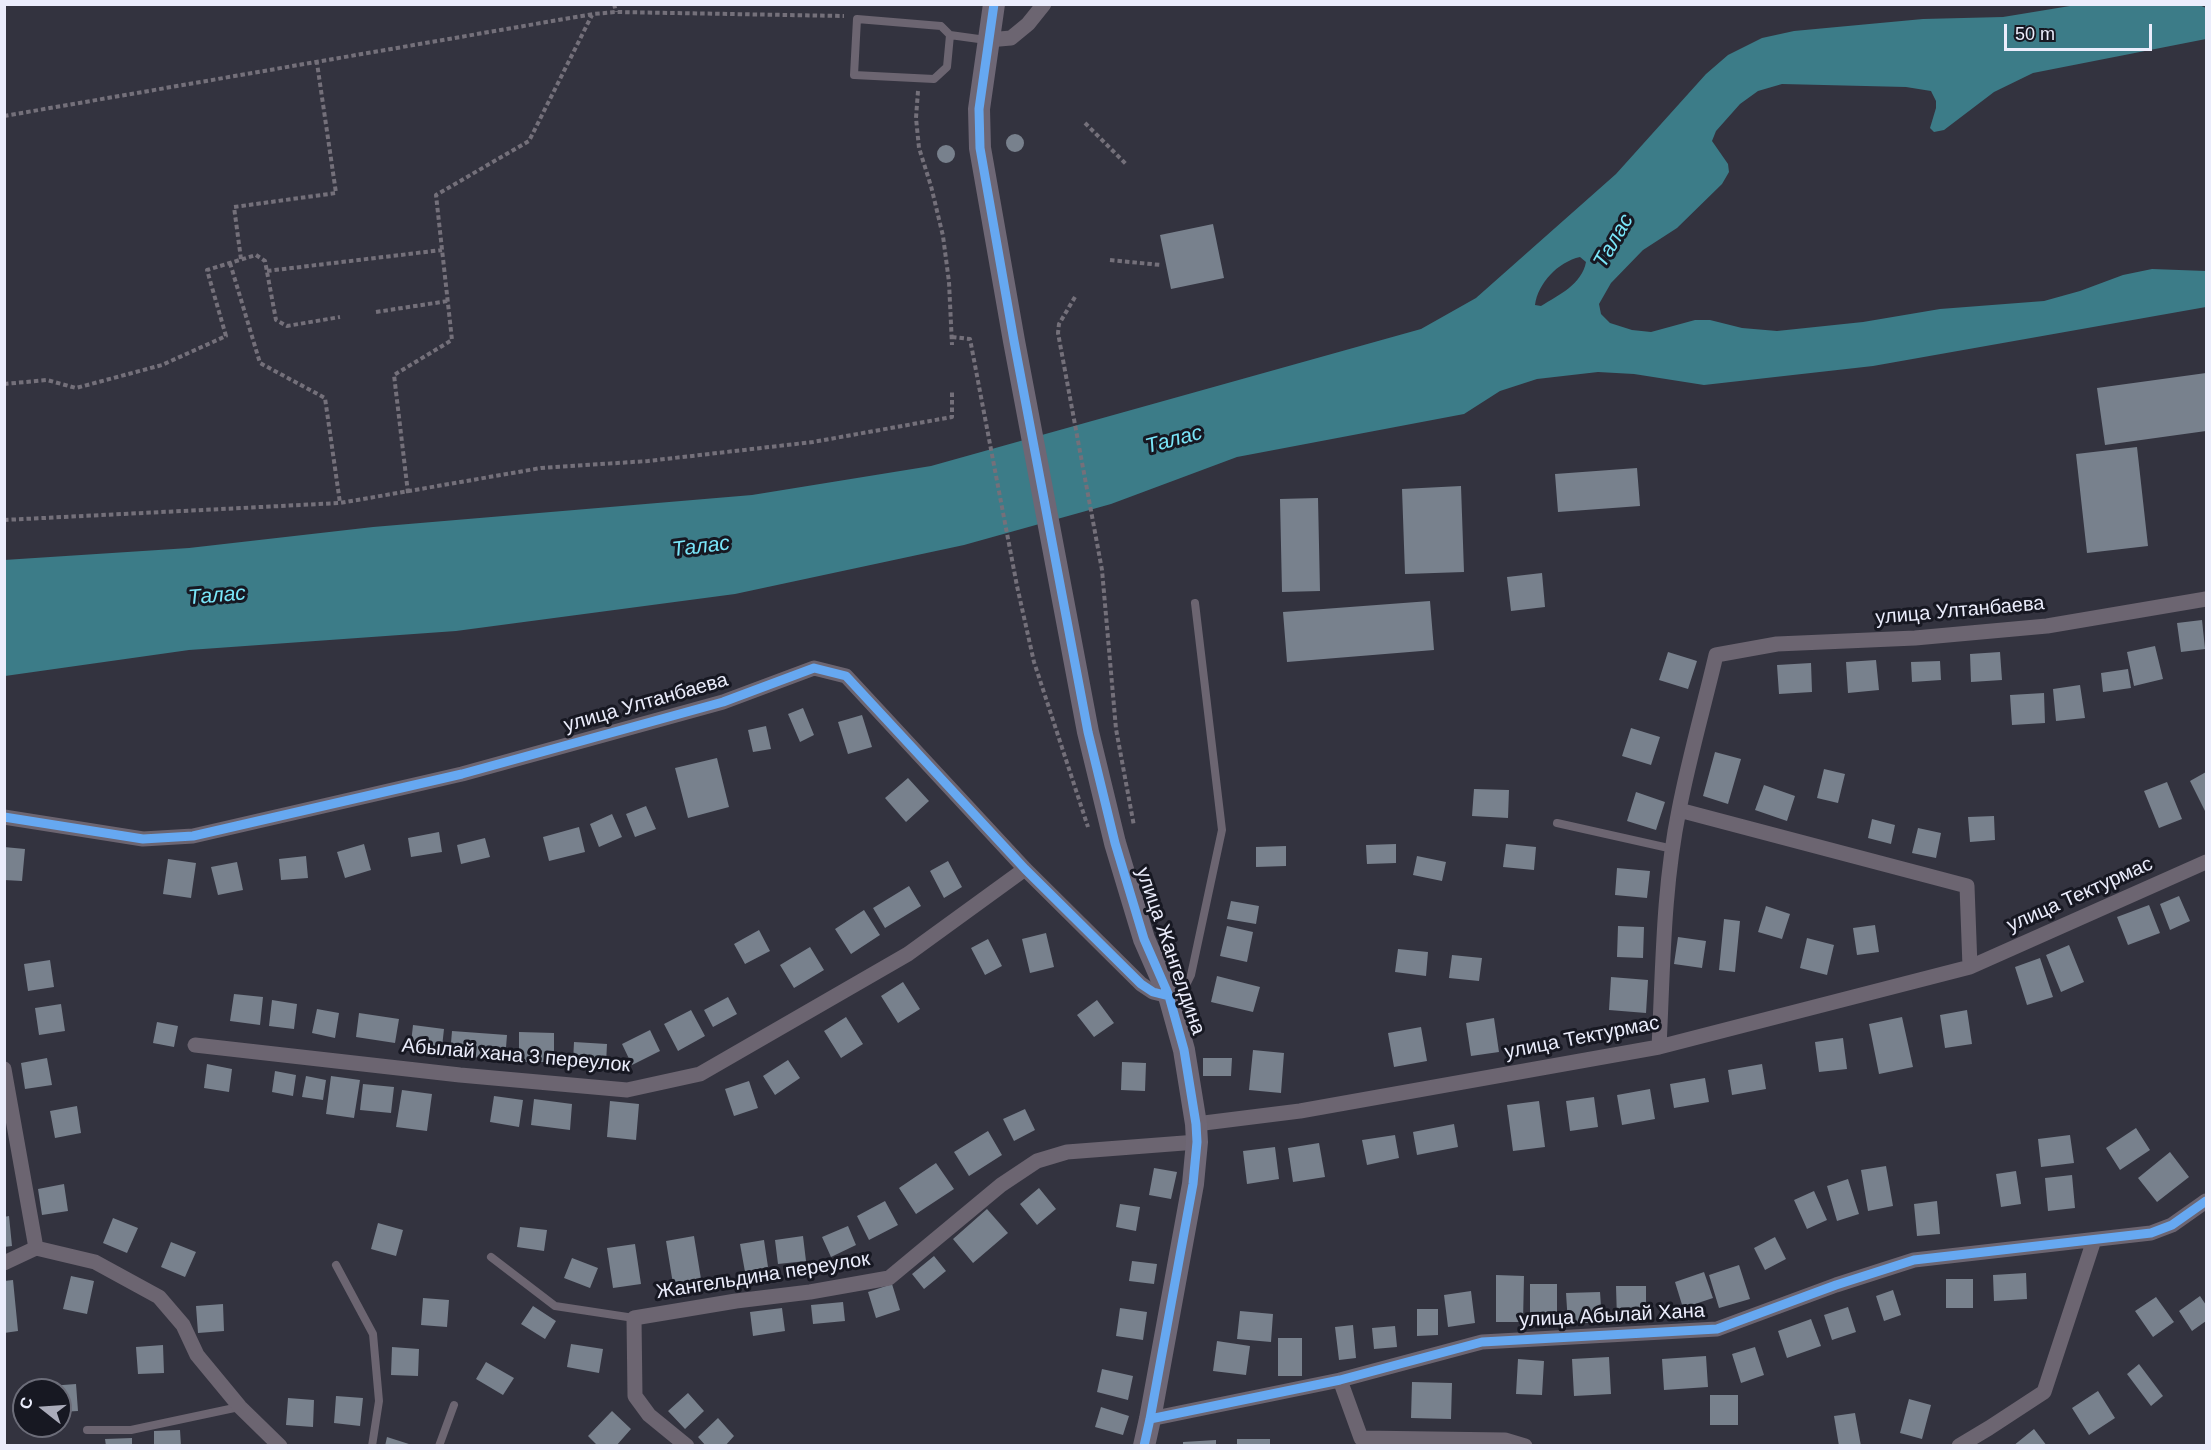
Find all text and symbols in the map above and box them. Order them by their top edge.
scale bar [2007,12,2156,50]
text: 50 m [2015,24,2055,44]
water label: Талас [1589,210,1639,272]
water label: Талас [1143,420,1205,460]
water label: Талас [671,531,731,563]
water label: Талас [187,581,247,611]
street label: улица Ултанбаева [1875,592,2045,630]
street label: улица Ултанбаева [561,668,731,738]
street label: улица Тектурмас [2003,852,2157,938]
street label: улица Жангелдина [1130,864,1210,1038]
street label: улица Тектурмас [1503,1011,1661,1065]
street label: Абылай хана 3 переулок [401,1034,631,1078]
street label: Жангельдина переулок [654,1247,872,1305]
street label: улица Абылай Хана [1519,1299,1705,1333]
north arrow [12,1378,72,1438]
text: С [16,1395,36,1411]

